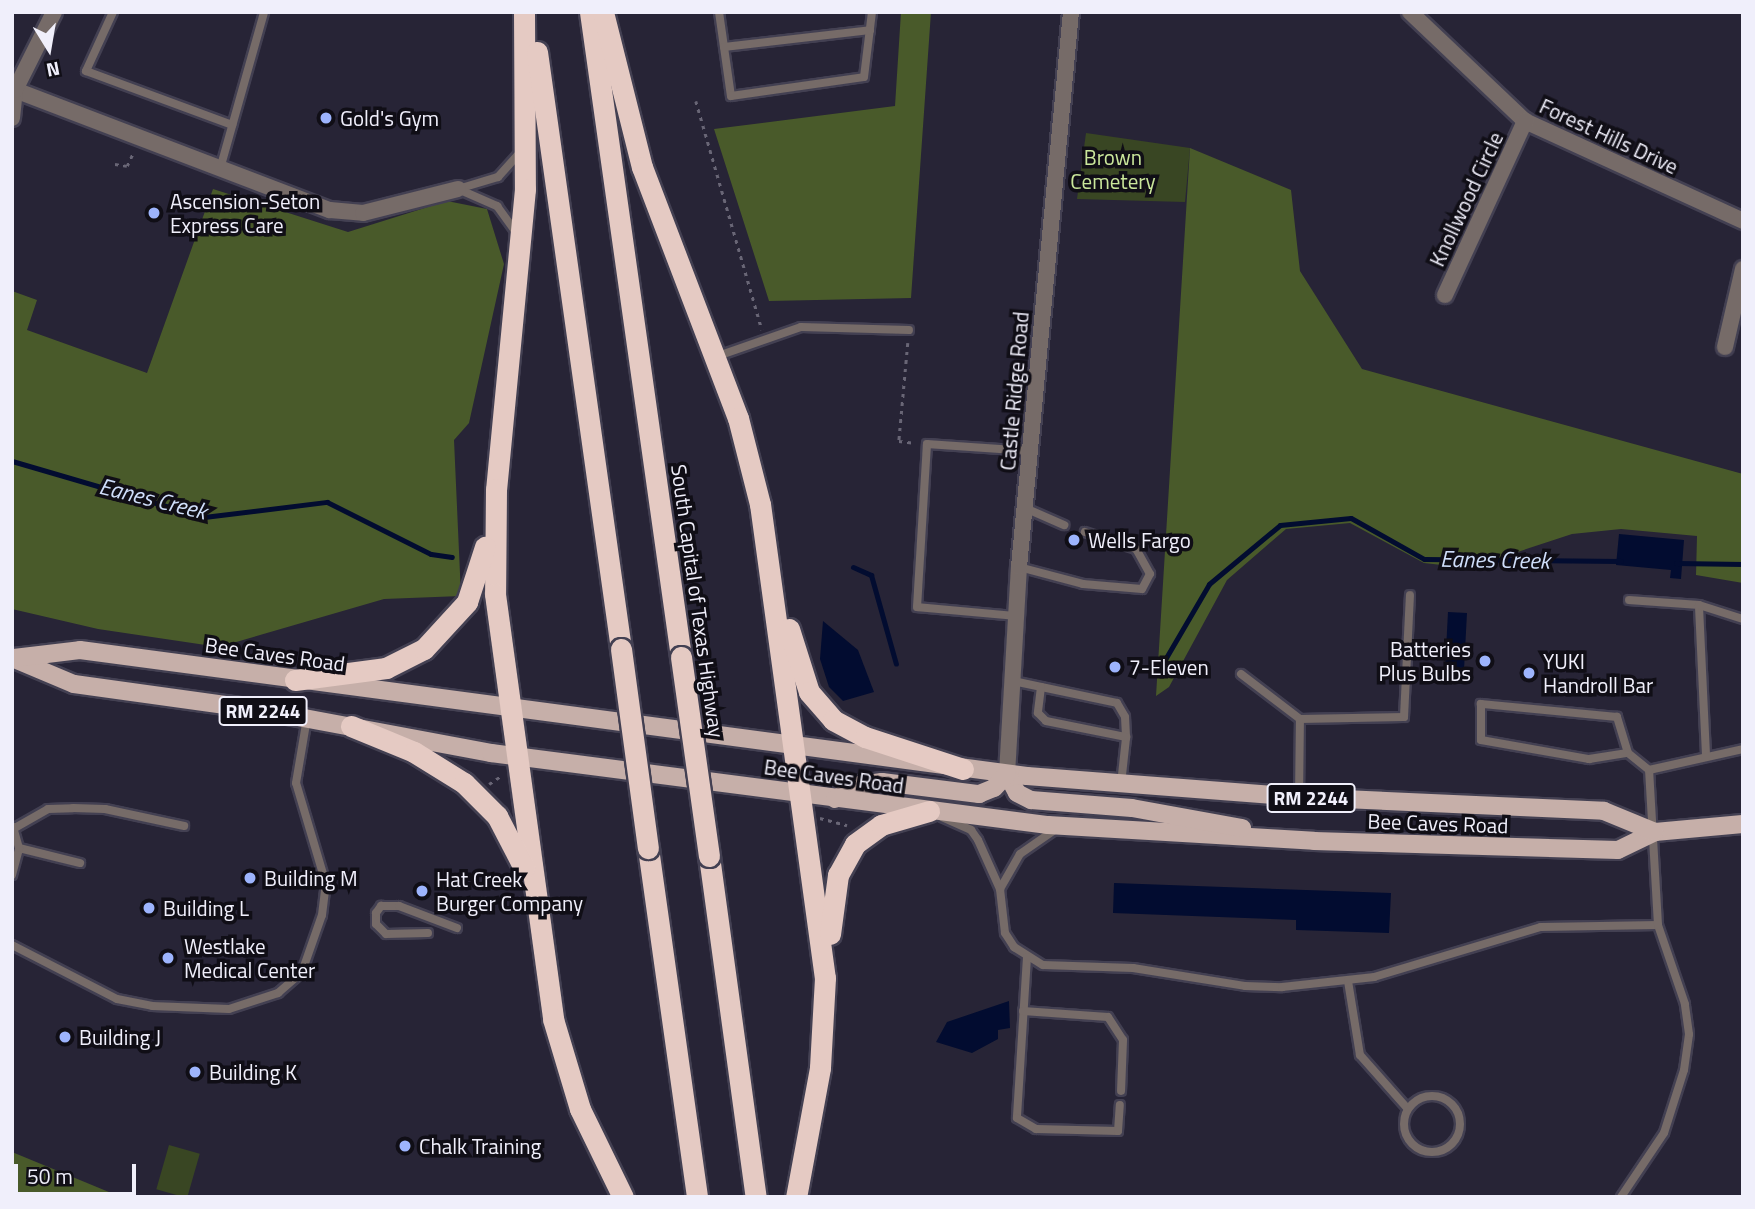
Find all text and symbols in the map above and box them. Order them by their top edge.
north arrow [14,14,84,84]
text: N [44,55,62,86]
street label: Forest Hills Drive [1536,93,1682,179]
place label: Gold's Gym [340,105,439,131]
marker: Gold's Gym [318,110,334,126]
street label: Knollwood Circle [1424,128,1508,270]
park label: Brown Cemetery [1070,144,1156,194]
place label: Ascension-Seton Express Care [170,188,320,238]
marker: Ascension-Seton Express Care [144,203,164,223]
street label: Castle Ridge Road [995,311,1033,471]
street label: South Capital of Texas Highway [666,463,730,739]
water label: Eanes Creek [96,472,210,526]
place label: Wells Fargo [1088,527,1191,553]
marker: Wells Fargo [1066,532,1082,548]
water label: Eanes Creek [1440,545,1550,575]
street label: Bee Caves Road [203,632,347,676]
place label: Batteries Plus Bulbs [1378,636,1471,686]
place label: YUKI Handroll Bar [1543,648,1653,698]
marker: Batteries Plus Bulbs [1477,653,1493,669]
place label: 7-Eleven [1129,654,1209,680]
marker: 7-Eleven [1107,659,1123,675]
marker: YUKI Handroll Bar [1521,665,1537,681]
road number: RM 2244 [218,696,308,726]
street label: Bee Caves Road [762,754,906,798]
road number: RM 2244 [1266,782,1356,814]
street label: Bee Caves Road [1367,808,1509,838]
place label: Building M [264,865,358,891]
place label: Hat Creek Burger Company [436,866,583,916]
marker: Building M [242,870,258,886]
marker: Hat Creek Burger Company [414,883,430,899]
place label: Building L [163,895,249,921]
marker: Building L [141,900,157,916]
place label: Westlake Medical Center [184,933,315,983]
marker: Westlake Medical Center [158,948,178,968]
place label: Building J [79,1024,161,1050]
marker: Building J [57,1029,73,1045]
place label: Building K [209,1059,297,1085]
marker: Building K [187,1064,203,1080]
place label: Chalk Training [419,1133,541,1159]
marker: Chalk Training [397,1138,413,1154]
scale bar [18,1150,140,1194]
text: 50 m [27,1160,73,1192]

